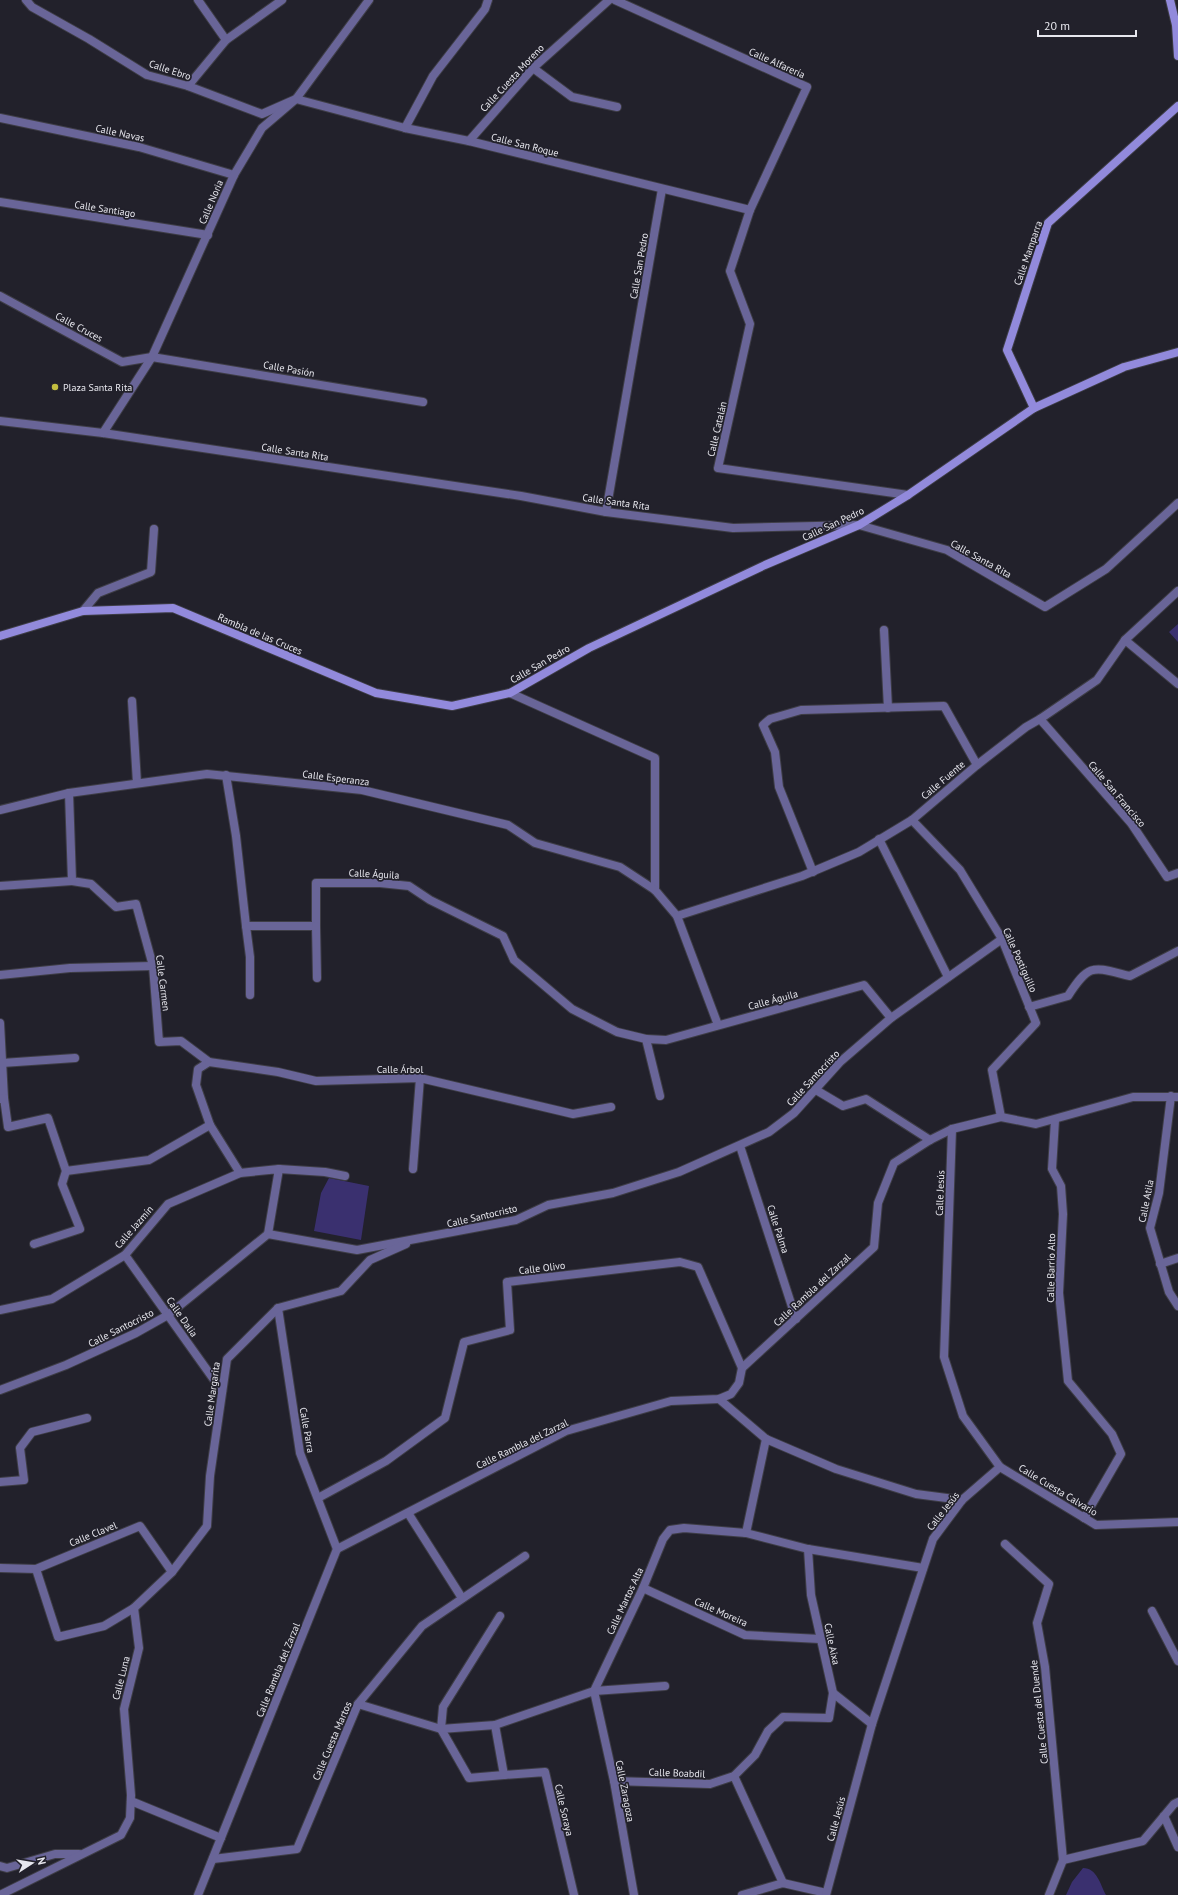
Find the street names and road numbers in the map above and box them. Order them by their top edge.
street label: Calle Cuesta Moreno [477,41,547,115]
street label: Calle Alfarería [747,45,807,81]
street label: Calle Ebro [147,57,193,83]
street label: Calle Navas [94,121,146,145]
street label: Calle San Roque [490,130,560,160]
street label: Calle Noria [196,178,226,226]
street label: Calle Santiago [74,198,136,220]
street label: Calle Mamparra [1011,219,1045,287]
street label: Calle San Pedro [627,232,651,300]
street label: Calle Cruces [53,309,105,345]
street label: Calle Pasión [262,358,316,380]
street label: Calle Catalán [704,400,730,458]
street label: Calle Santa Rita [260,440,330,464]
street label: Calle Santa Rita [582,491,651,513]
street label: Calle San Pedro [800,504,866,544]
street label: Calle Santa Rita [948,537,1014,581]
street label: Rambla de las Cruces [216,610,304,658]
street label: Calle San Pedro [508,642,572,686]
street label: Calle Fuente [918,758,968,802]
street label: Calle San Francisco [1085,758,1149,830]
street label: Calle Esperanza [302,767,370,789]
street label: Calle Águila [348,866,400,882]
street label: Calle Postiguillo [1000,926,1040,994]
street label: Calle Carmen [153,954,173,1012]
street label: Calle Águila [747,987,799,1013]
street label: Calle Santocristo [784,1047,842,1109]
street label: Calle Árbol [377,1063,423,1076]
street label: Calle Jesús [933,1170,947,1216]
street label: Calle Atila [1135,1178,1157,1224]
street label: Calle Santocristo [445,1202,519,1230]
street label: Calle Jazmín [112,1203,156,1251]
street label: Calle Palma [764,1203,792,1255]
street label: Calle Barrio Alto [1044,1233,1058,1303]
street label: Calle Rambla del Zarzal [771,1251,853,1329]
street label: Calle Olivo [518,1259,566,1277]
street label: Calle Dalia [163,1294,201,1340]
street label: Calle Santocristo [86,1306,156,1350]
street label: Calle Margarita [201,1361,223,1427]
street label: Calle Parra [297,1406,317,1454]
street label: Calle Rambla del Zarzal [474,1416,570,1472]
street label: Calle Cuesta Calvario [1016,1461,1100,1519]
street label: Calle Jesús [924,1489,962,1533]
street label: Calle Clavel [67,1519,119,1549]
street label: Calle Martos Alta [604,1565,646,1637]
street label: Calle Moreira [692,1594,750,1630]
street label: Calle Rambla del Zarzal [253,1621,303,1719]
street label: Calle Aixa [821,1622,843,1666]
street label: Calle Luna [109,1655,133,1701]
street label: Calle Cuesta del Duende [1027,1659,1051,1765]
street label: Calle Cuesta Martos [309,1699,355,1783]
street label: Calle Zaragoza [613,1759,637,1823]
street label: Calle Boabdil [648,1766,706,1780]
street label: Calle Soraya [552,1783,576,1837]
street label: Calle Jesús [824,1795,848,1843]

